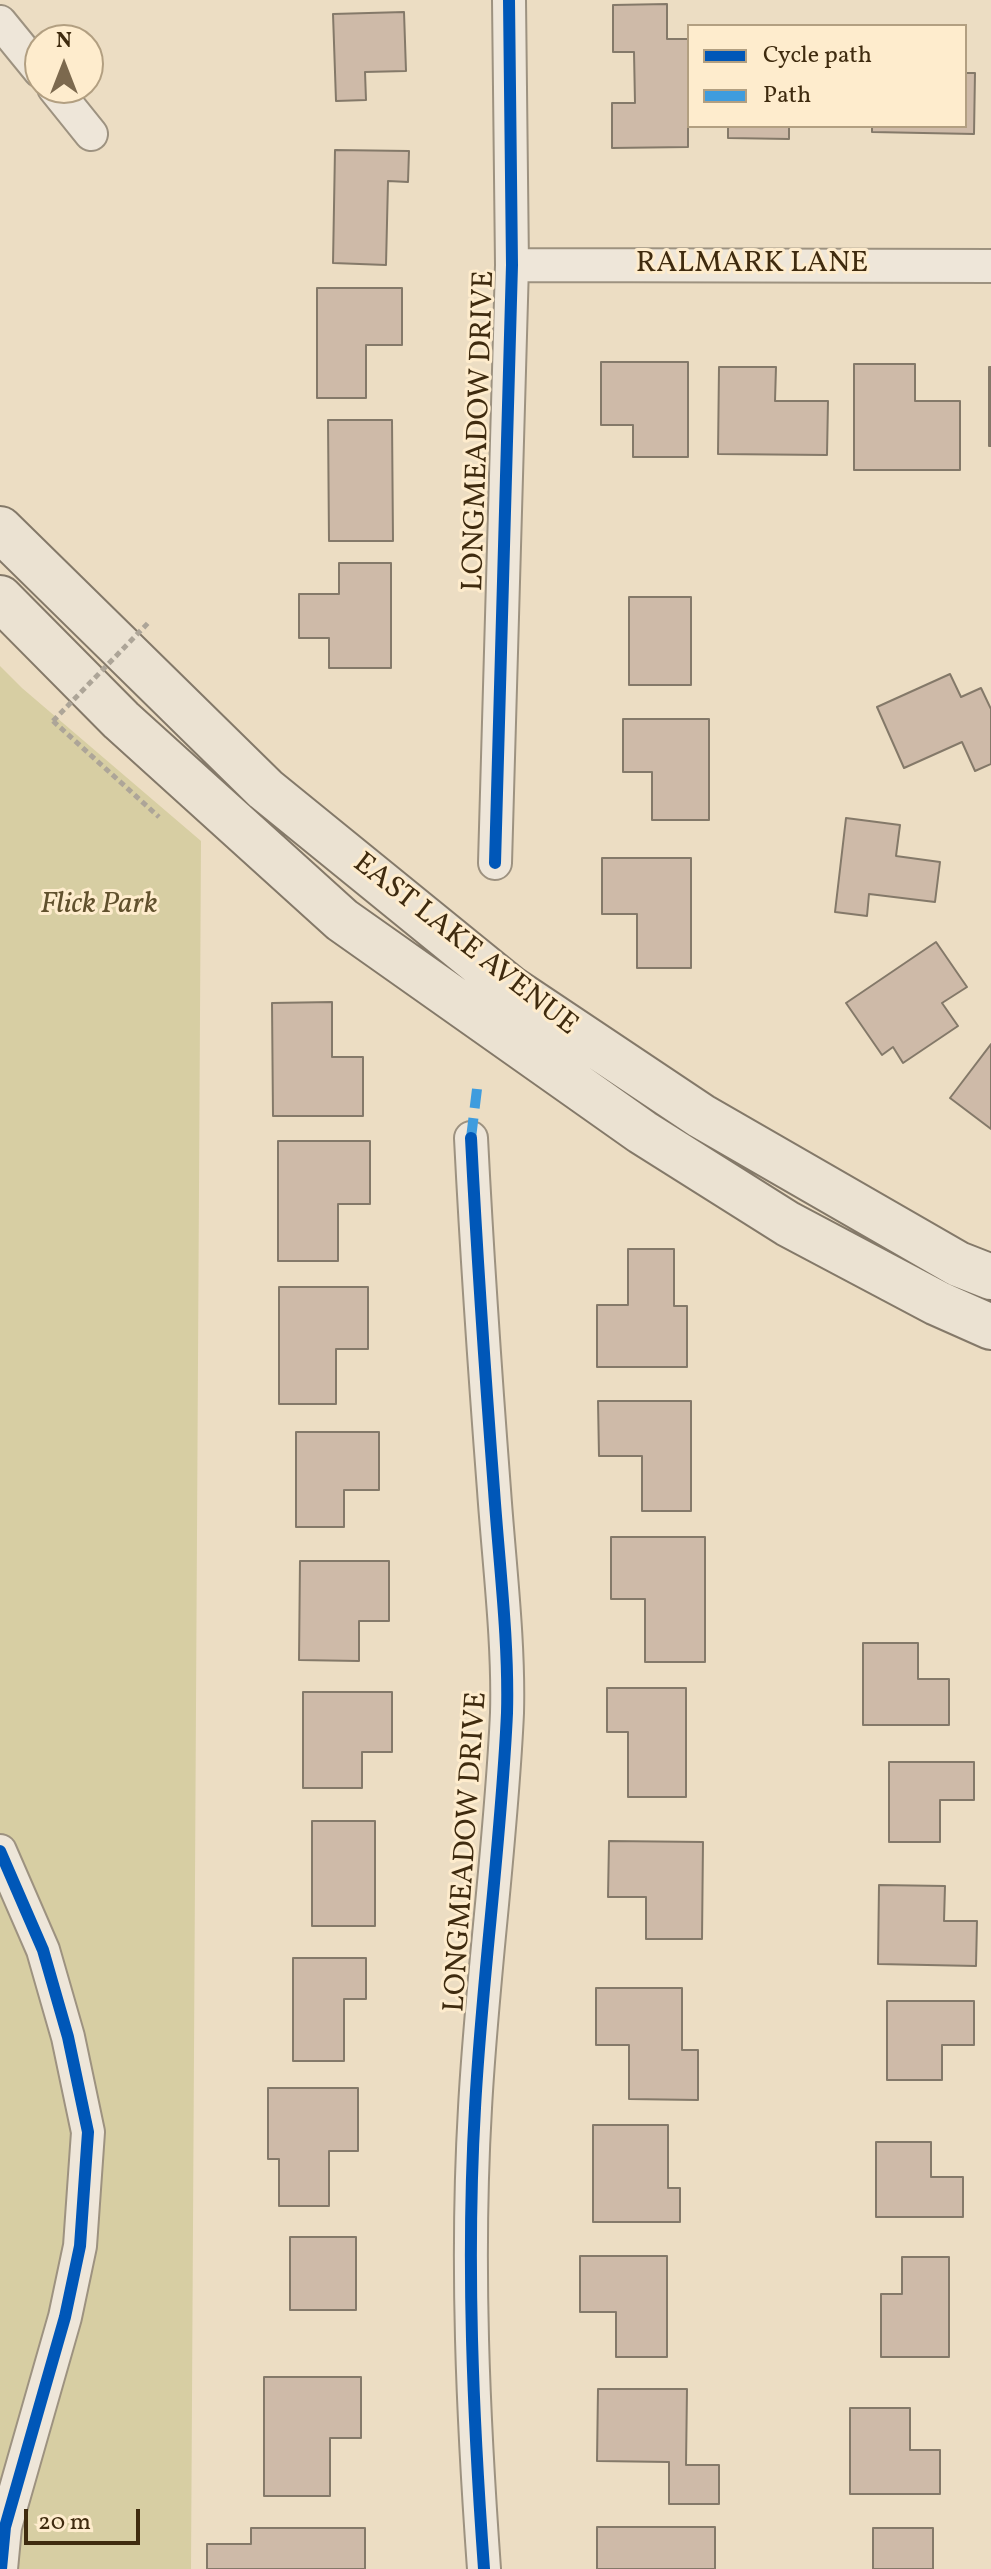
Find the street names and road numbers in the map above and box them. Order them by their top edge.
street label: RALMARK LANE [636,247,868,283]
street label: LONGMEADOW DRIVE [457,270,505,592]
street label: EAST LAKE AVENUE [344,847,584,1045]
street label: LONGMEADOW DRIVE [439,1691,497,2013]

